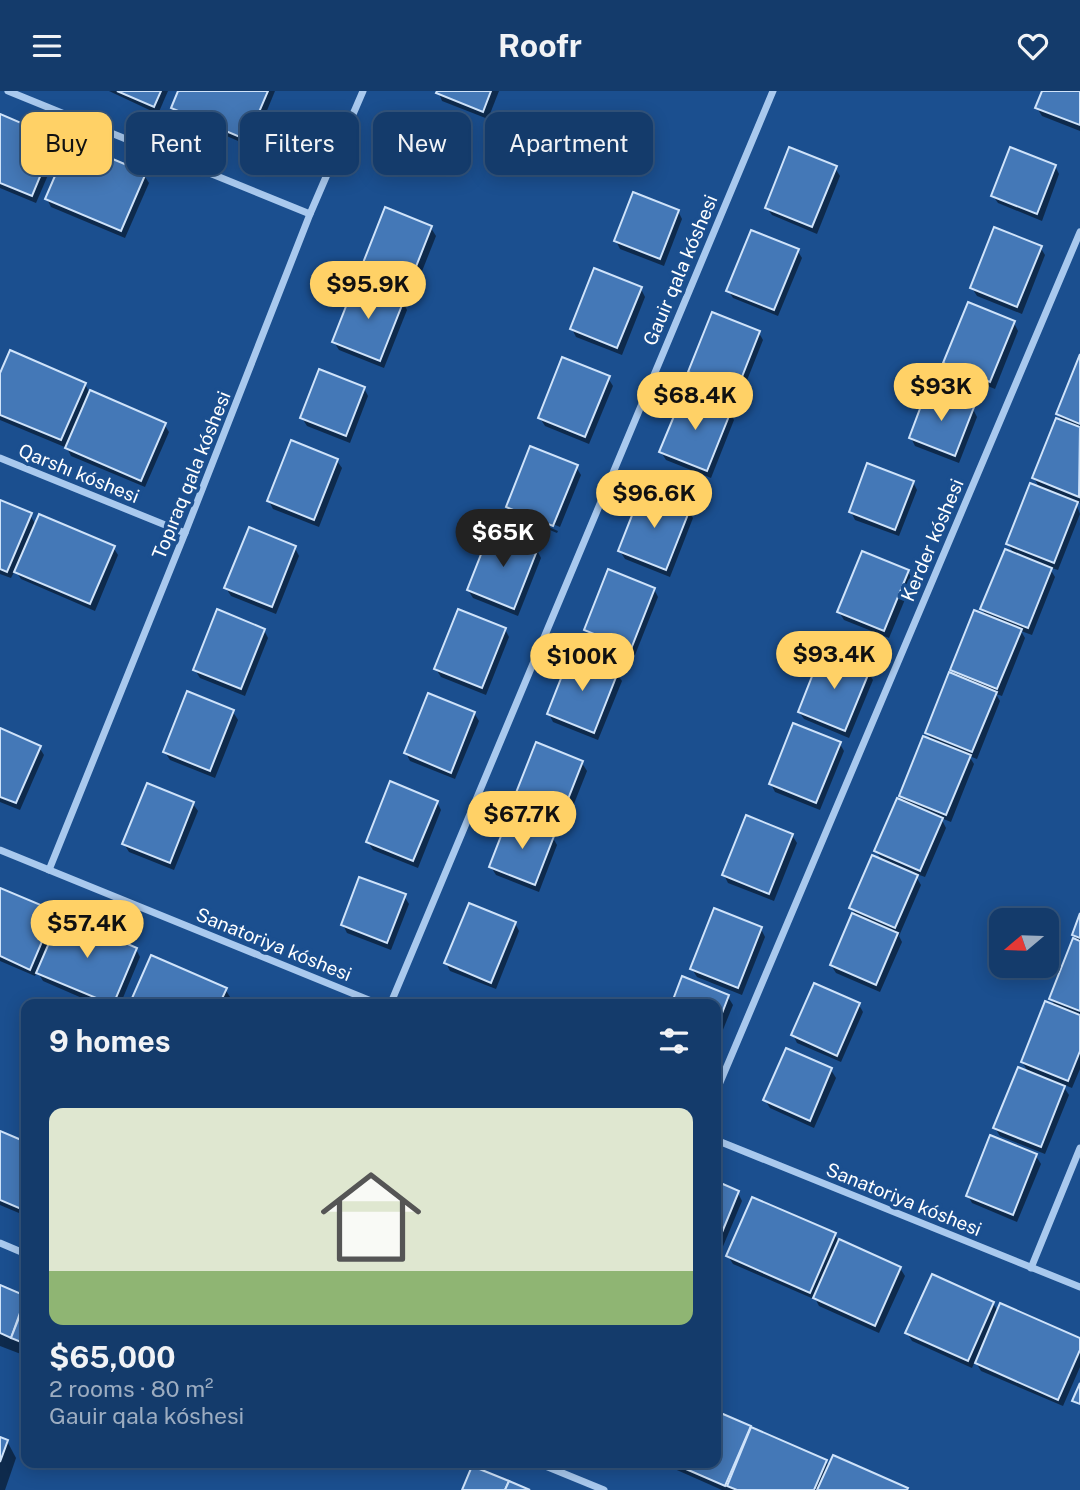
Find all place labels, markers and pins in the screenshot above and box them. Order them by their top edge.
pin: $95.9K [311,261,425,321]
pin: $93K [900,363,982,423]
pin: $68.4K [638,373,752,432]
pin: $96.6K [597,471,711,530]
pin: $65K [462,510,544,569]
pin: $93.4K [777,631,891,691]
pin: $100K [533,633,631,693]
pin: $67.7K [465,791,579,851]
pin: $57.4K [30,901,144,960]

